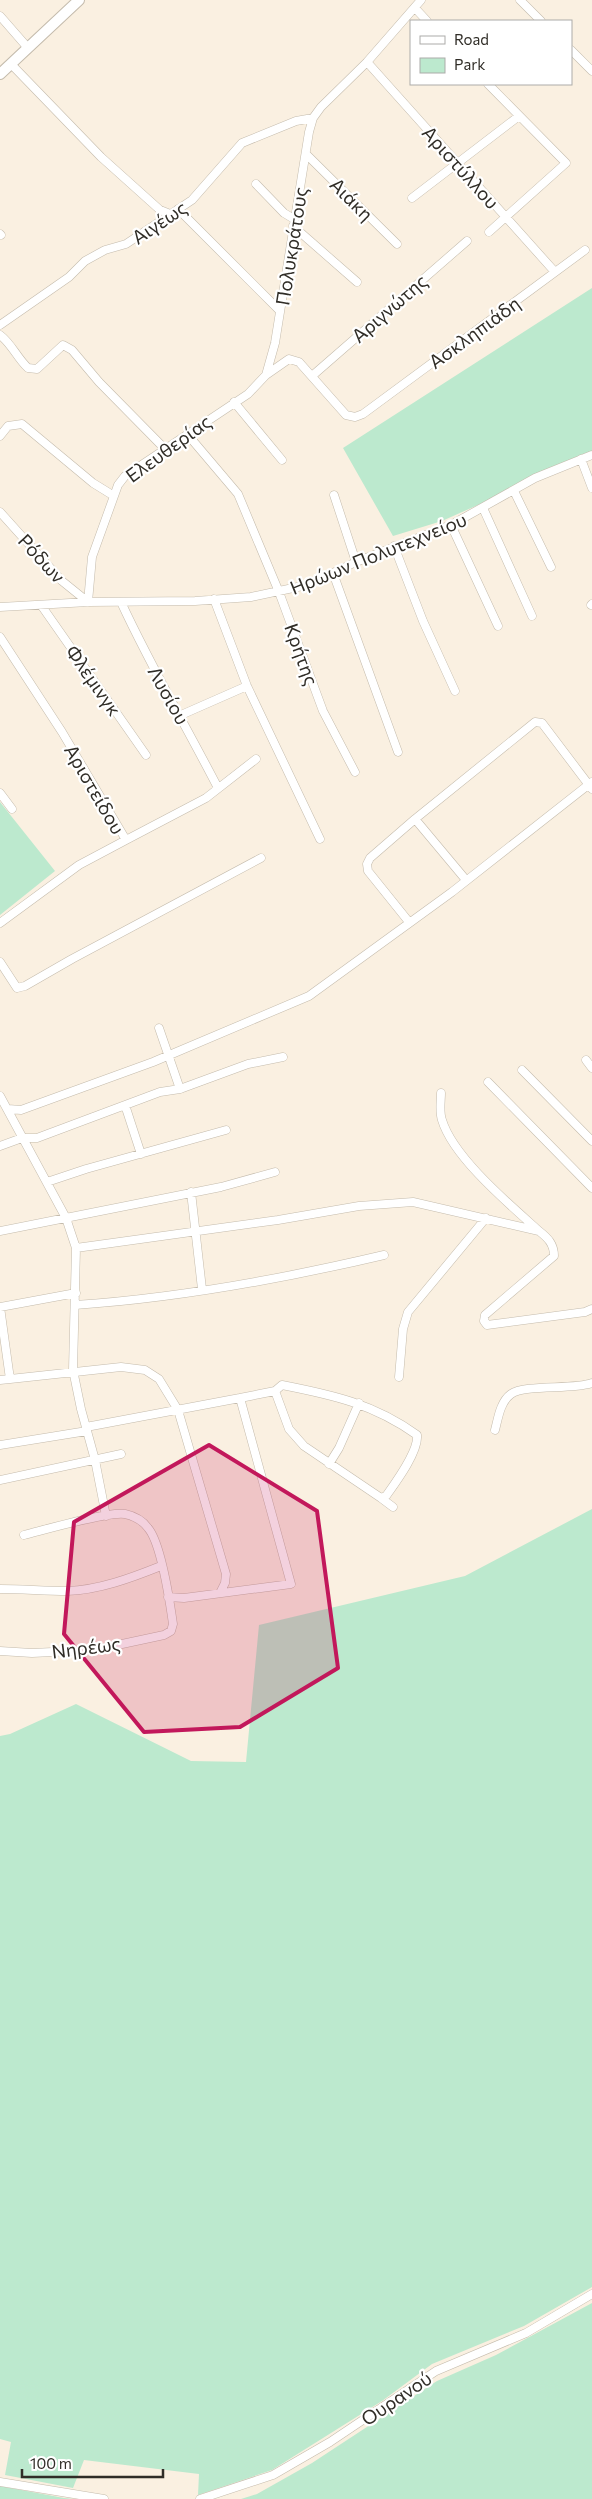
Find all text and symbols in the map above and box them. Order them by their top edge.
legend [410,20,572,85]
text: Road [454,30,489,48]
text: Park [454,55,485,73]
street label: Αριστύλλου [418,121,504,213]
street label: Αιάκη [326,173,378,225]
street label: Πολυκράτους [270,185,312,307]
street label: Αιγέως [127,195,191,249]
street label: Αριγνώτης [347,269,431,347]
street label: Ασκληπιάδη [424,291,524,373]
street label: Ελευθερίας [121,409,215,487]
street label: Ηρώων Πολυτεχνείου [286,507,470,599]
street label: Ρόδων [14,529,71,587]
street label: Κρήτης [280,620,324,688]
street label: Φλέμινγκ [61,640,127,720]
street label: Λυσίου [144,662,194,728]
street label: Αριστείδου [60,740,130,838]
street label: Νηρέως [50,1631,122,1663]
street label: Ουρανού [356,2366,436,2430]
scale bar [22,2446,164,2478]
text: 100 m [30,2454,72,2472]

